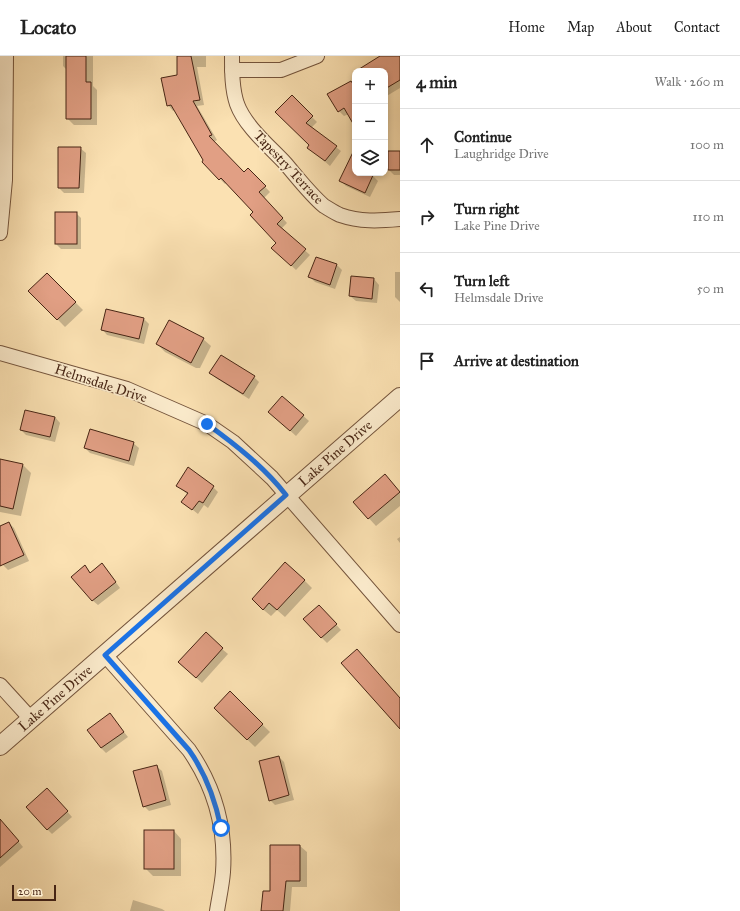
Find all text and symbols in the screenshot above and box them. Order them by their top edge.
text: Locato [20,16,76,39]
text: Home [508,19,545,36]
text: Map [567,19,594,36]
text: About [616,19,652,36]
text: Contact [674,19,720,36]
map controls [352,68,388,176]
button: + [352,68,388,104]
text: 4 min [416,72,457,93]
text: Walk · 260 m [654,74,724,90]
button: − [352,104,388,140]
street label: Tapestry Terrace [250,127,327,208]
text: Continue [454,128,512,146]
icon: ahead [416,134,438,156]
text: 100 m [690,137,724,153]
button: layers [352,140,388,176]
text: Laughridge Drive [454,146,549,162]
text: Turn right [454,200,519,218]
icon: right [416,206,438,228]
text: 110 m [692,209,724,225]
text: Lake Pine Drive [454,218,540,234]
text: Turn left [454,272,510,290]
icon: left [416,278,438,300]
text: 50 m [697,281,724,297]
text: Helmsdale Drive [454,290,543,306]
icon: arrive [416,350,438,372]
text: Arrive at destination [454,352,579,370]
street label: Helmsdale Drive [52,361,149,406]
route end [198,415,216,433]
street label: Lake Pine Drive [295,417,376,490]
street label: Lake Pine Drive [15,662,96,735]
route start [212,819,230,837]
scale bar [12,883,56,902]
text: 20 m [18,885,41,898]

